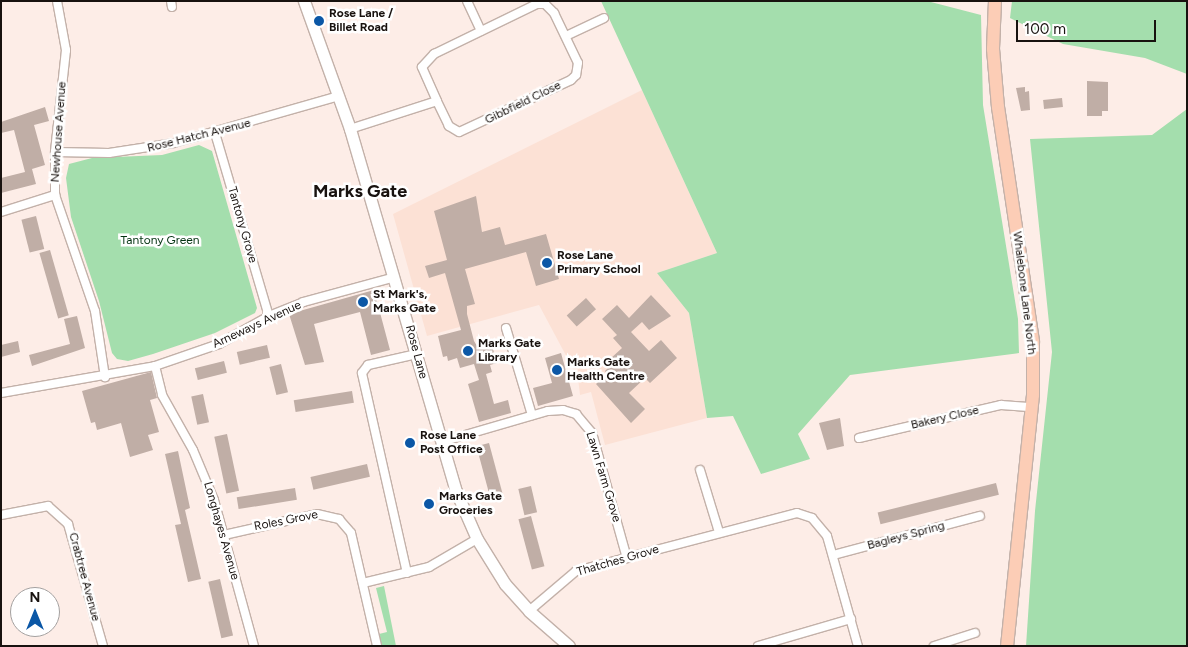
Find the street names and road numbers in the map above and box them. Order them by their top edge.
street label: Gibbfield Close [483,78,563,128]
street label: Newhouse Avenue [48,81,70,183]
street label: Rose Hatch Avenue [146,116,252,156]
street label: Tantony Grove [224,185,260,265]
street label: Whalebone Lane North [1009,231,1039,355]
street label: Arneways Avenue [210,298,304,352]
street label: Rose Lane [402,323,430,381]
street label: Bakery Close [910,403,980,433]
street label: Lawn Farm Grove [582,430,624,524]
street label: Longhayes Avenue [200,480,242,582]
street label: Roles Grove [253,508,319,534]
street label: Bagleys Spring [866,519,946,553]
street label: Crabtree Avenue [65,531,103,623]
street label: Thatches Grove [575,542,661,580]

